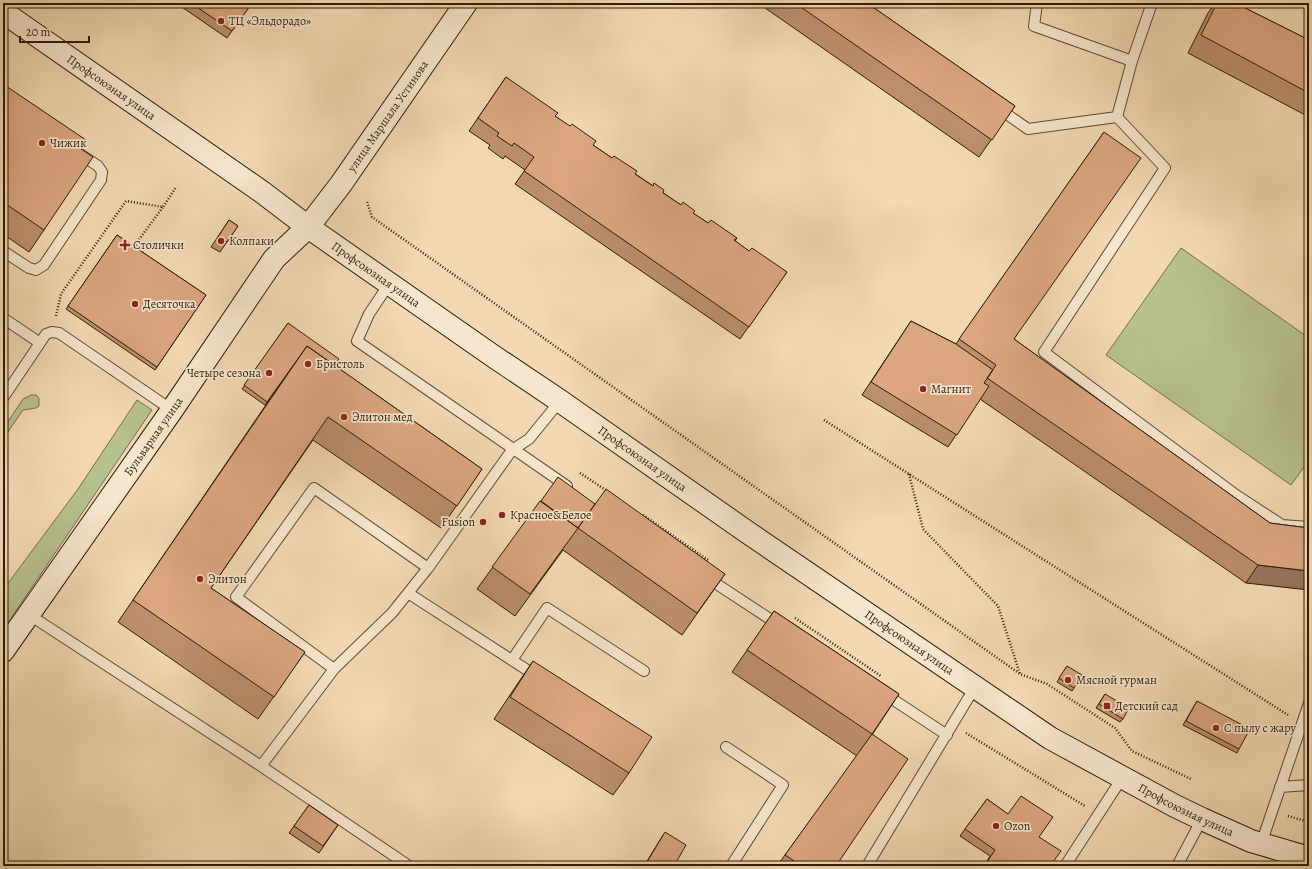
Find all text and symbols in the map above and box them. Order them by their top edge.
place label: ТЦ «Эльдорадо» [229,13,311,29]
marker: ТЦ «Эльдорадо» [216,16,226,26]
scale bar [20,18,89,44]
text: 20 m [26,24,50,40]
street label: Профсоюзная улица [64,51,159,124]
street label: улица Маршала Устинова [343,57,432,176]
place label: Чижик [50,135,86,151]
marker: Чижик [37,138,47,148]
place label: Колпаки [229,233,274,249]
marker: Колпаки [216,236,226,246]
place label: Столички [133,237,184,253]
street label: Профсоюзная улица [328,238,424,311]
marker: Столички [120,240,130,250]
place label: Десяточка [143,296,196,312]
marker: Десяточка [130,299,140,309]
place label: Бристоль [316,356,365,372]
marker: Бристоль [303,359,313,369]
place label: Четыре сезона [187,365,261,381]
marker: Четыре сезона [264,368,274,378]
place label: Магнит [931,381,972,397]
marker: Магнит [918,384,928,394]
street label: Бульварная улица [120,394,187,479]
place label: Элитон мед [352,409,413,425]
marker: Элитон мед [339,412,349,422]
street label: Профсоюзная улица [595,422,690,496]
place label: Красное&Белое [510,507,592,523]
marker: Красное&Белое [497,510,507,520]
place label: Fusion [442,514,475,530]
marker: Fusion [478,517,488,527]
place label: Элитон [208,571,247,587]
marker: Элитон [195,574,205,584]
street label: Профсоюзная улица [861,606,957,679]
place label: Мясной гурман [1076,672,1157,688]
marker: Мясной гурман [1063,675,1073,685]
place label: Детский сад [1115,698,1178,714]
marker: Детский сад [1102,701,1112,711]
place label: С пылу с жару [1224,720,1296,736]
marker: С пылу с жару [1211,723,1221,733]
street label: Профсоюзная улица [1135,779,1237,840]
place label: Ozon [1004,818,1031,834]
marker: Ozon [991,821,1001,831]

